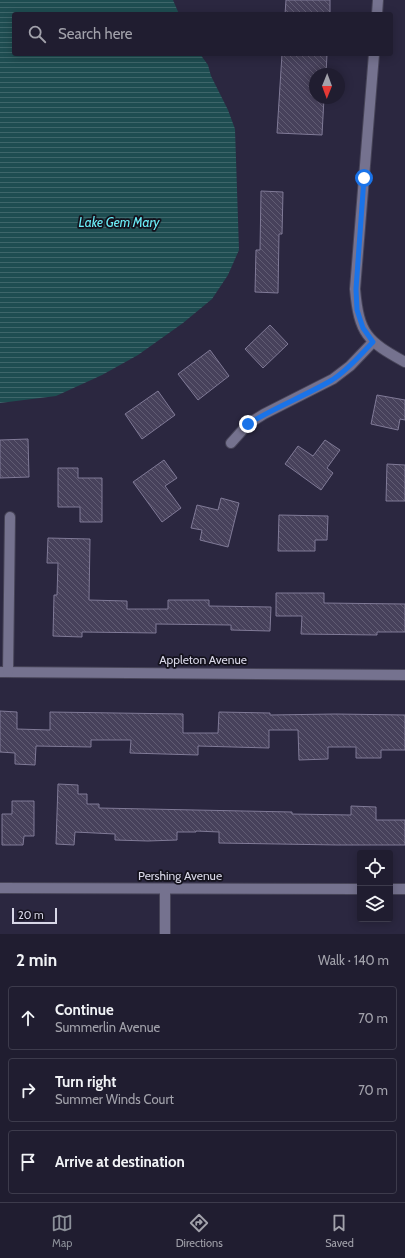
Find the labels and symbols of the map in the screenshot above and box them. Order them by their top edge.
north arrow [309,68,345,104]
route start [355,169,373,187]
water label: Lake Gem Mary [79,214,160,230]
route end [239,415,257,433]
street label: Appleton Avenue [159,652,247,667]
street label: Pershing Avenue [138,868,222,883]
scale bar [12,906,57,925]

